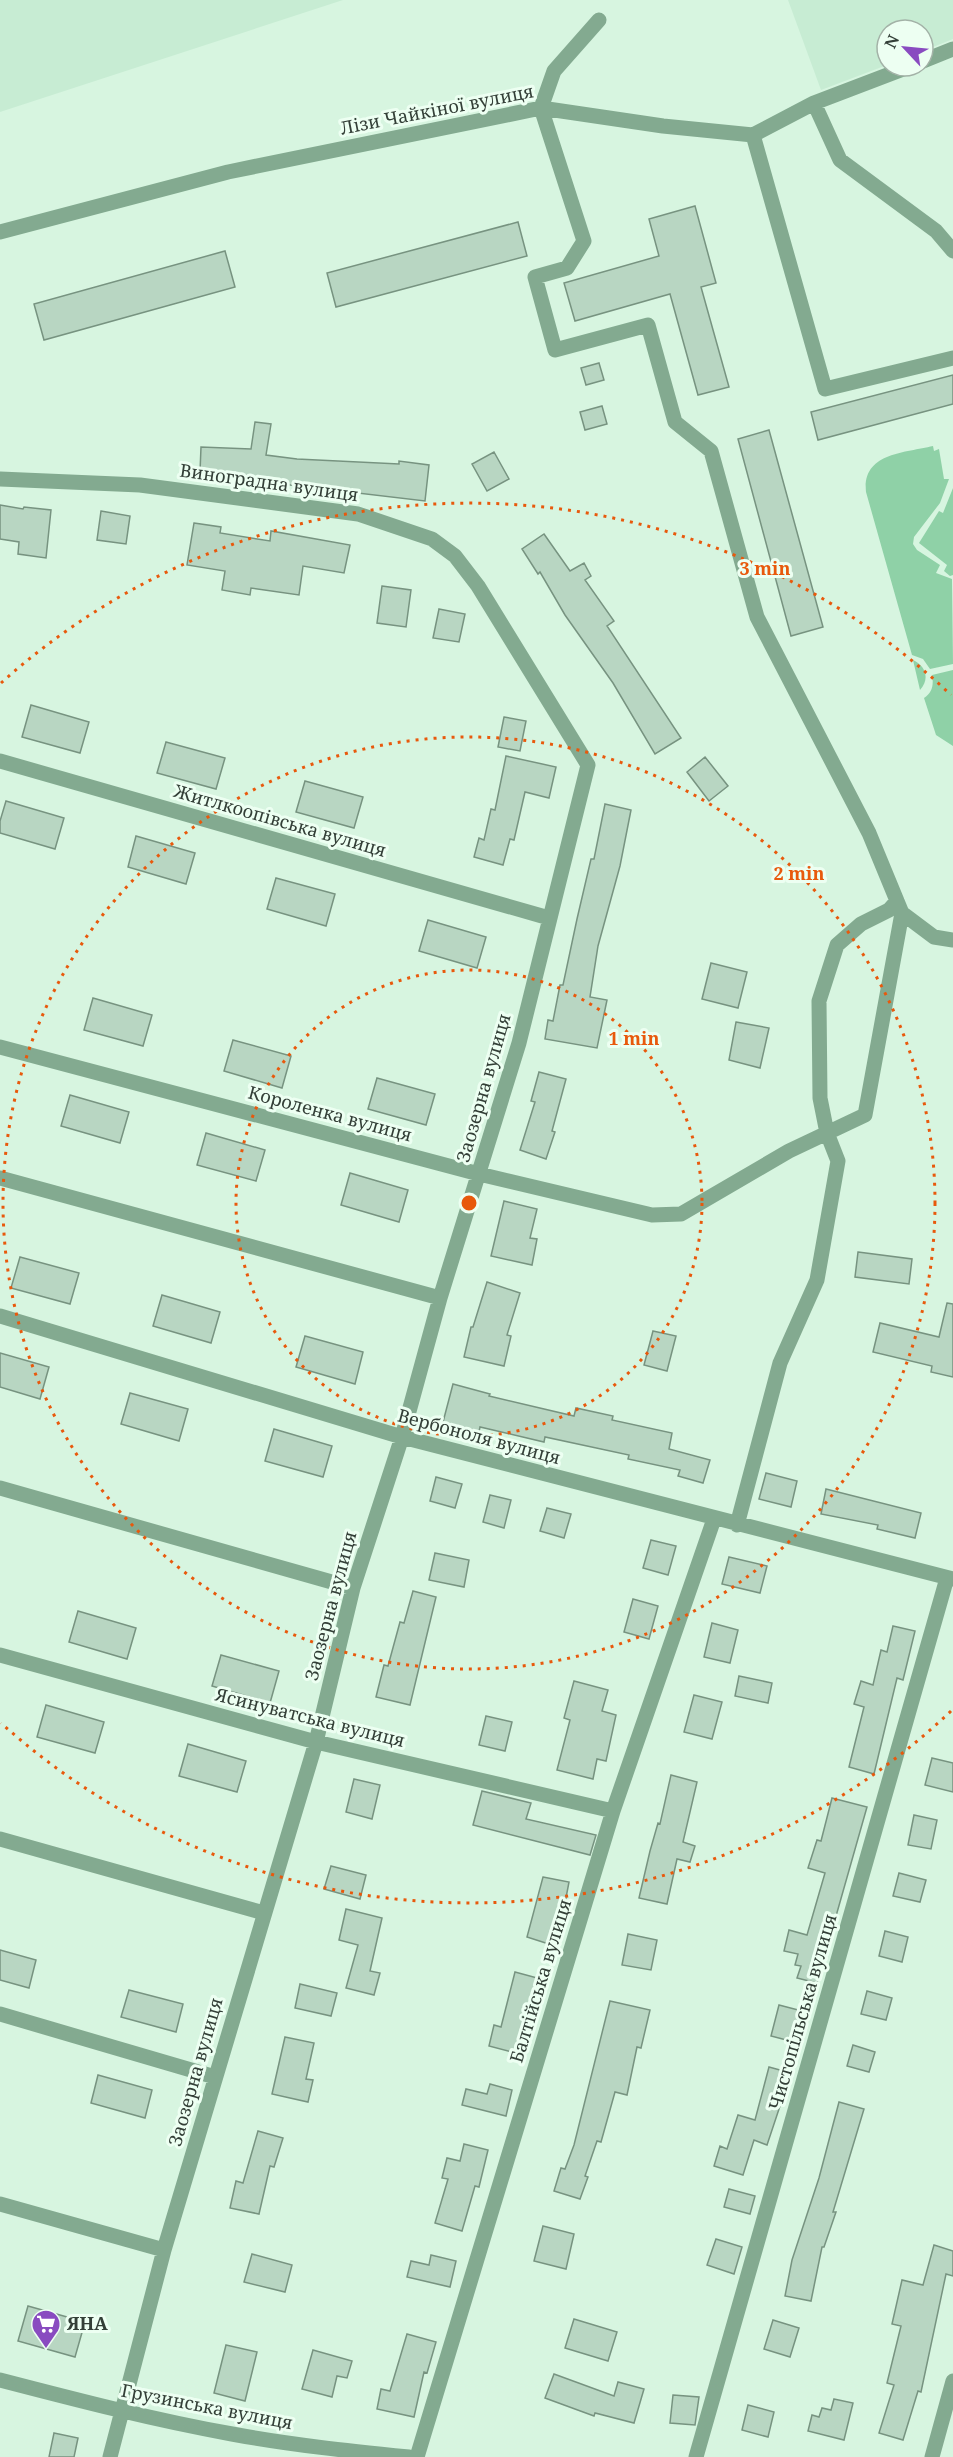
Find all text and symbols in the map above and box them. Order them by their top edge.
north arrow [875,18,935,78]
text: N [879,31,904,52]
street label: Лізи Чайкіної вулиця [338,78,536,140]
street label: Виноградна вулиця [178,458,360,506]
text: 3 min [740,556,790,580]
street label: Житлкоопівська вулиця [171,778,389,862]
text: 2 min [774,861,824,885]
street label: Заозерна вулиця [450,1011,516,1165]
text: 1 min [609,1026,659,1050]
street label: Короленка вулиця [246,1080,415,1146]
centre of rings [459,1193,479,1213]
street label: Вербоноля вулиця [395,1403,563,1469]
street label: Заозерна вулиця [299,1528,361,1683]
street label: Ясинуватська вулиця [212,1682,408,1752]
street label: Балтійська вулиця [504,1896,576,2066]
street label: Чистопільська вулиця [763,1911,842,2113]
street label: Заозерна вулиця [162,1995,228,2149]
supermarket icon: ЯНА [30,2308,62,2350]
place label: ЯНА [66,2311,108,2335]
street label: Грузинська вулиця [119,2378,295,2434]

